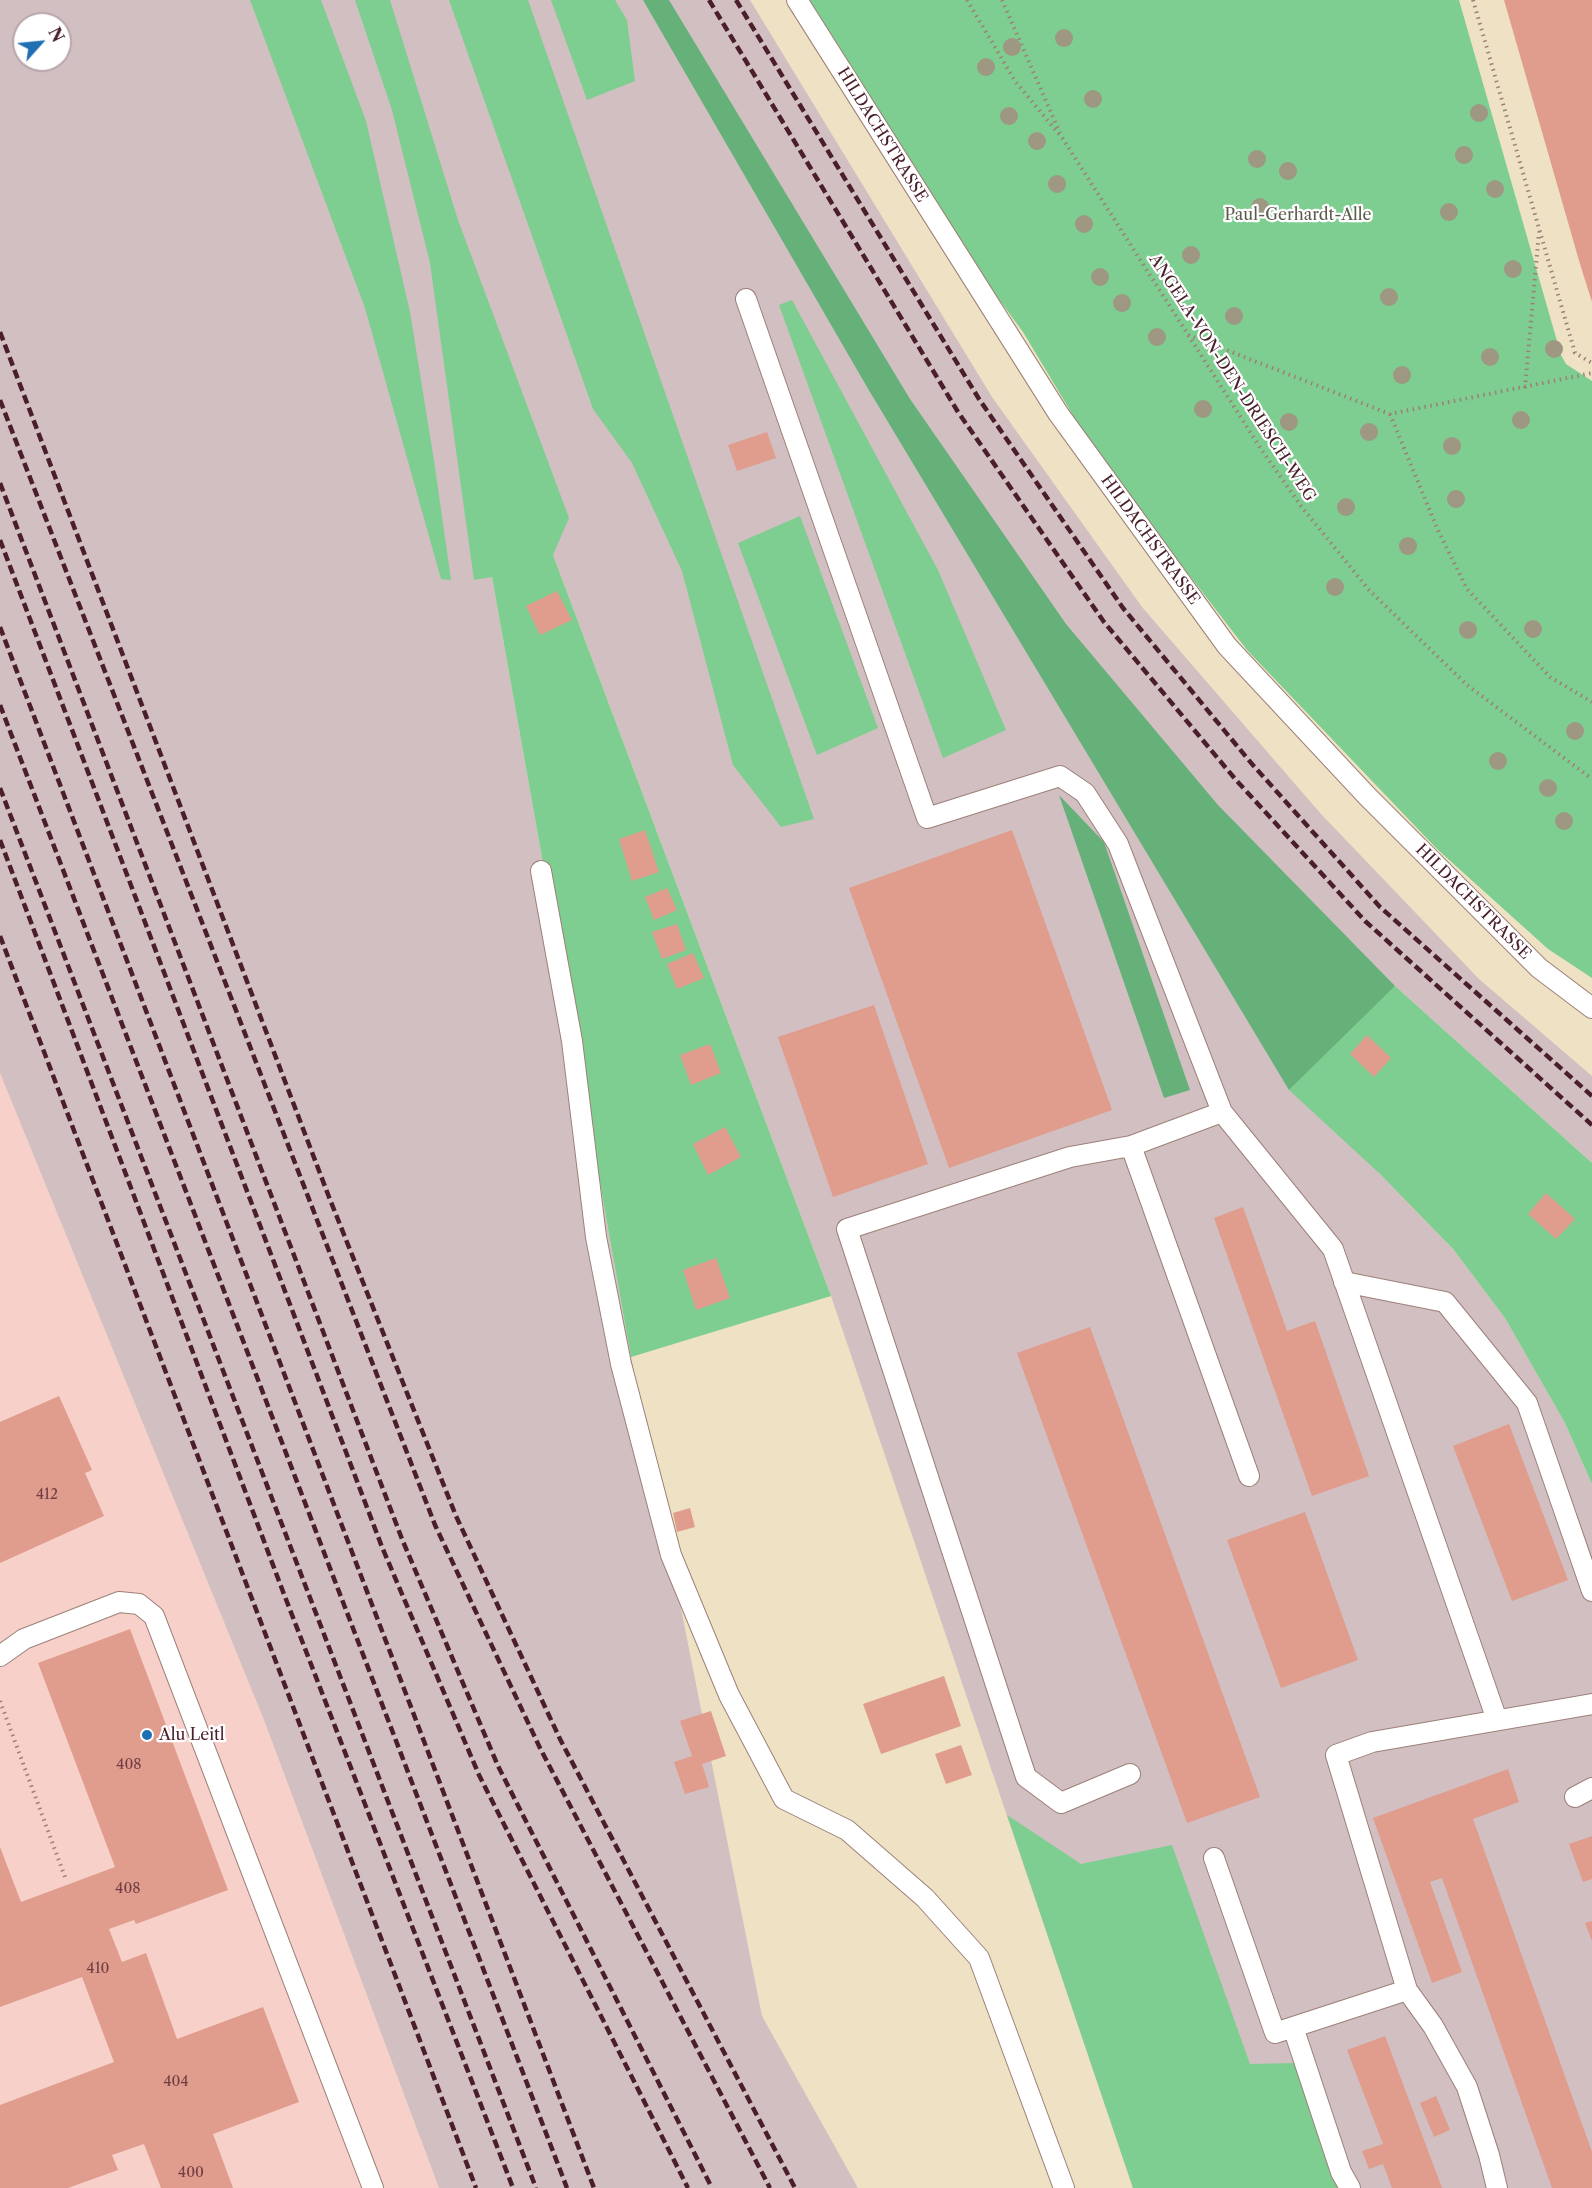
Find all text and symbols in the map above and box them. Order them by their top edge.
north arrow [12,12,72,72]
text: N [44,24,68,45]
street label: HILDACHSTRASSE [833,64,931,206]
park label: Paul-Gerhardt-Alle [1225,205,1371,225]
street label: ANGELA-VON-DEN-DRIESCH-WEG [1145,251,1319,505]
street label: HILDACHSTRASSE [1097,471,1203,609]
street label: HILDACHSTRASSE [1411,840,1535,964]
house number: 412 [36,1487,58,1503]
place label: Alu Leitl [159,1725,224,1745]
marker: Alu Leitl [140,1728,154,1742]
house number: 408 [116,1757,142,1773]
house number: 408 [115,1881,141,1897]
house number: 410 [87,1961,109,1977]
house number: 404 [163,2074,189,2090]
house number: 400 [178,2165,204,2181]

